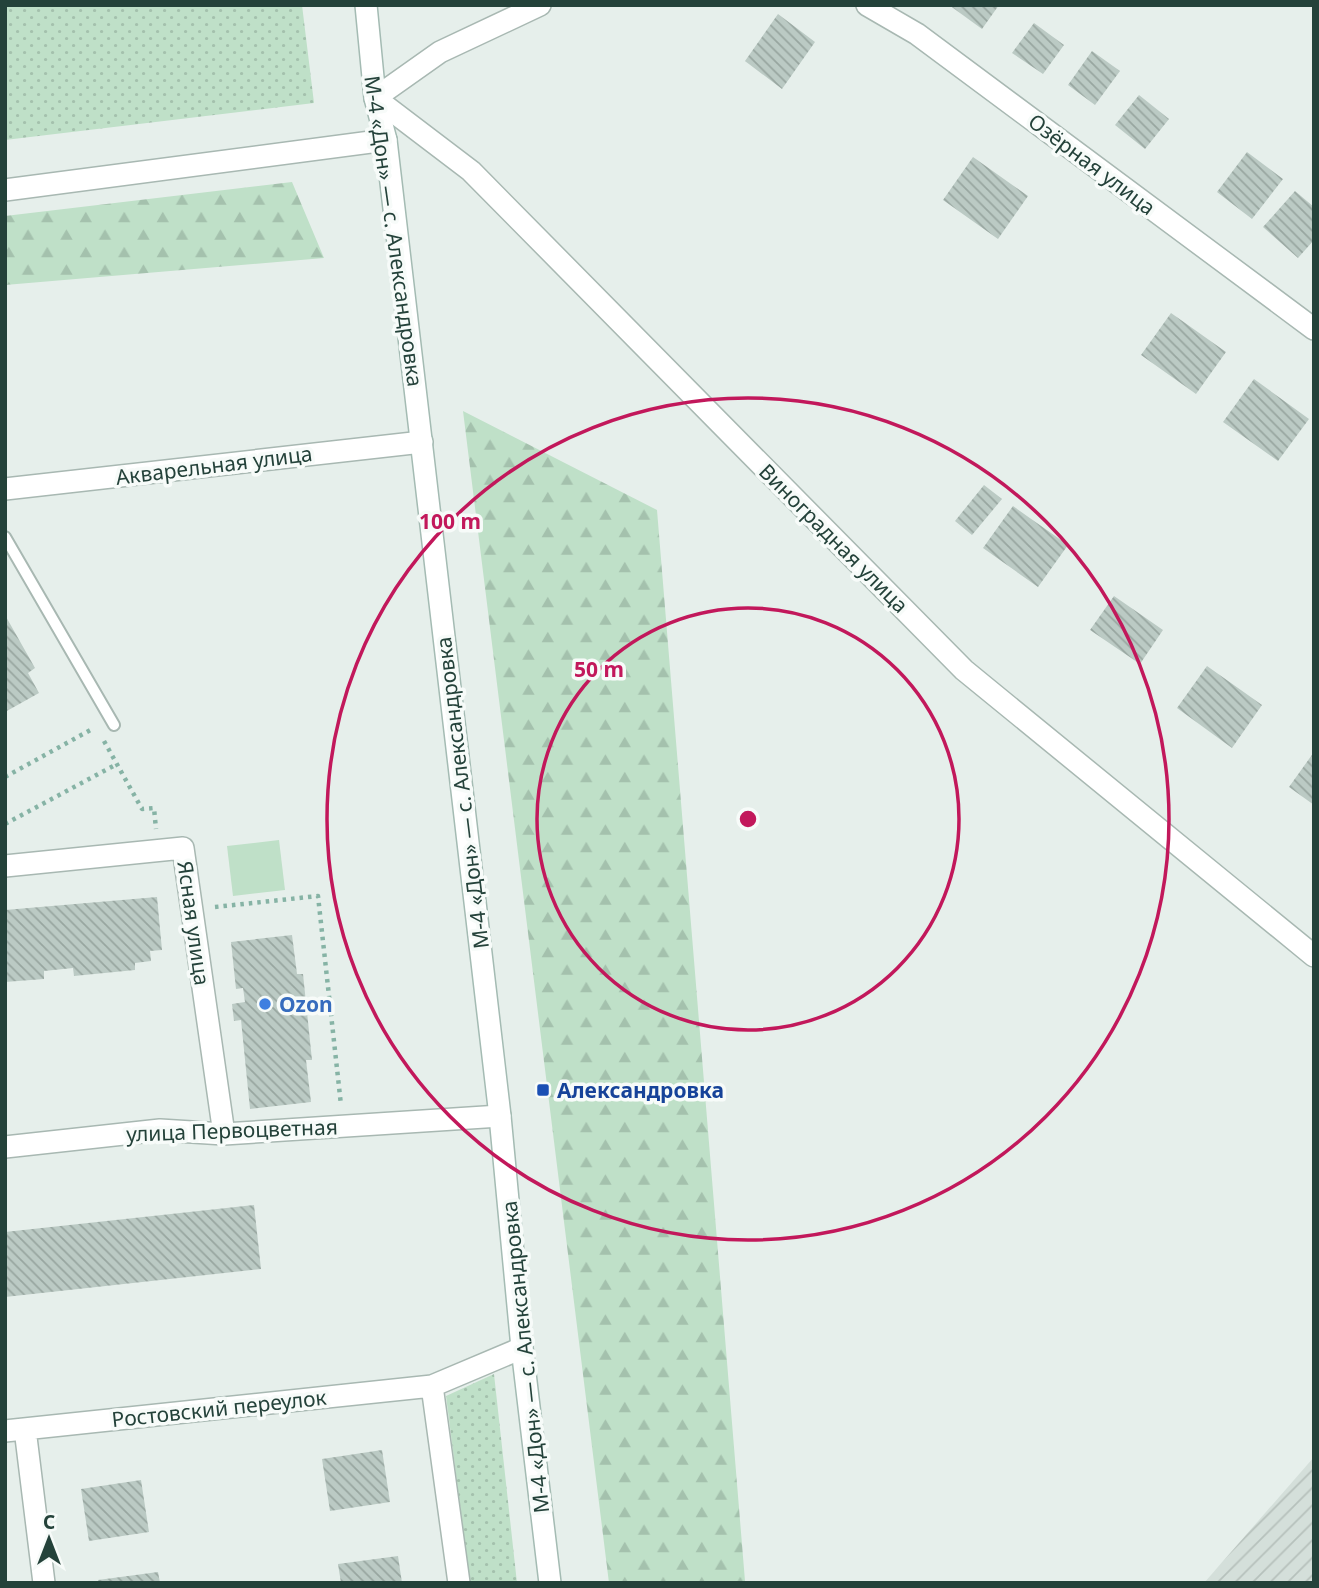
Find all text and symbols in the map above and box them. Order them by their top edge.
street label: М-4 «Дон» — с. Александровка [358,74,430,388]
street label: Озёрная улица [1023,107,1161,221]
street label: Акварельная улица [114,439,314,491]
street label: Виноградная улица [753,457,915,619]
text: 100 m [419,507,481,535]
street label: М-4 «Дон» — с. Александровка [429,636,495,950]
text: 50 m [574,655,624,683]
centre of rings [736,807,760,831]
street label: Ясная улица [171,859,217,987]
place label: Ozon [279,990,333,1018]
marker: Ozon [257,996,273,1012]
place label: Александровка [557,1076,724,1104]
marker: Александровка [535,1082,551,1098]
street label: улица Первоцветная [126,1112,338,1148]
street label: М-4 «Дон» — с. Александровка [495,1199,555,1515]
street label: Ростовский переулок [110,1383,328,1433]
north arrow [14,1504,84,1574]
text: С [43,1509,55,1535]

